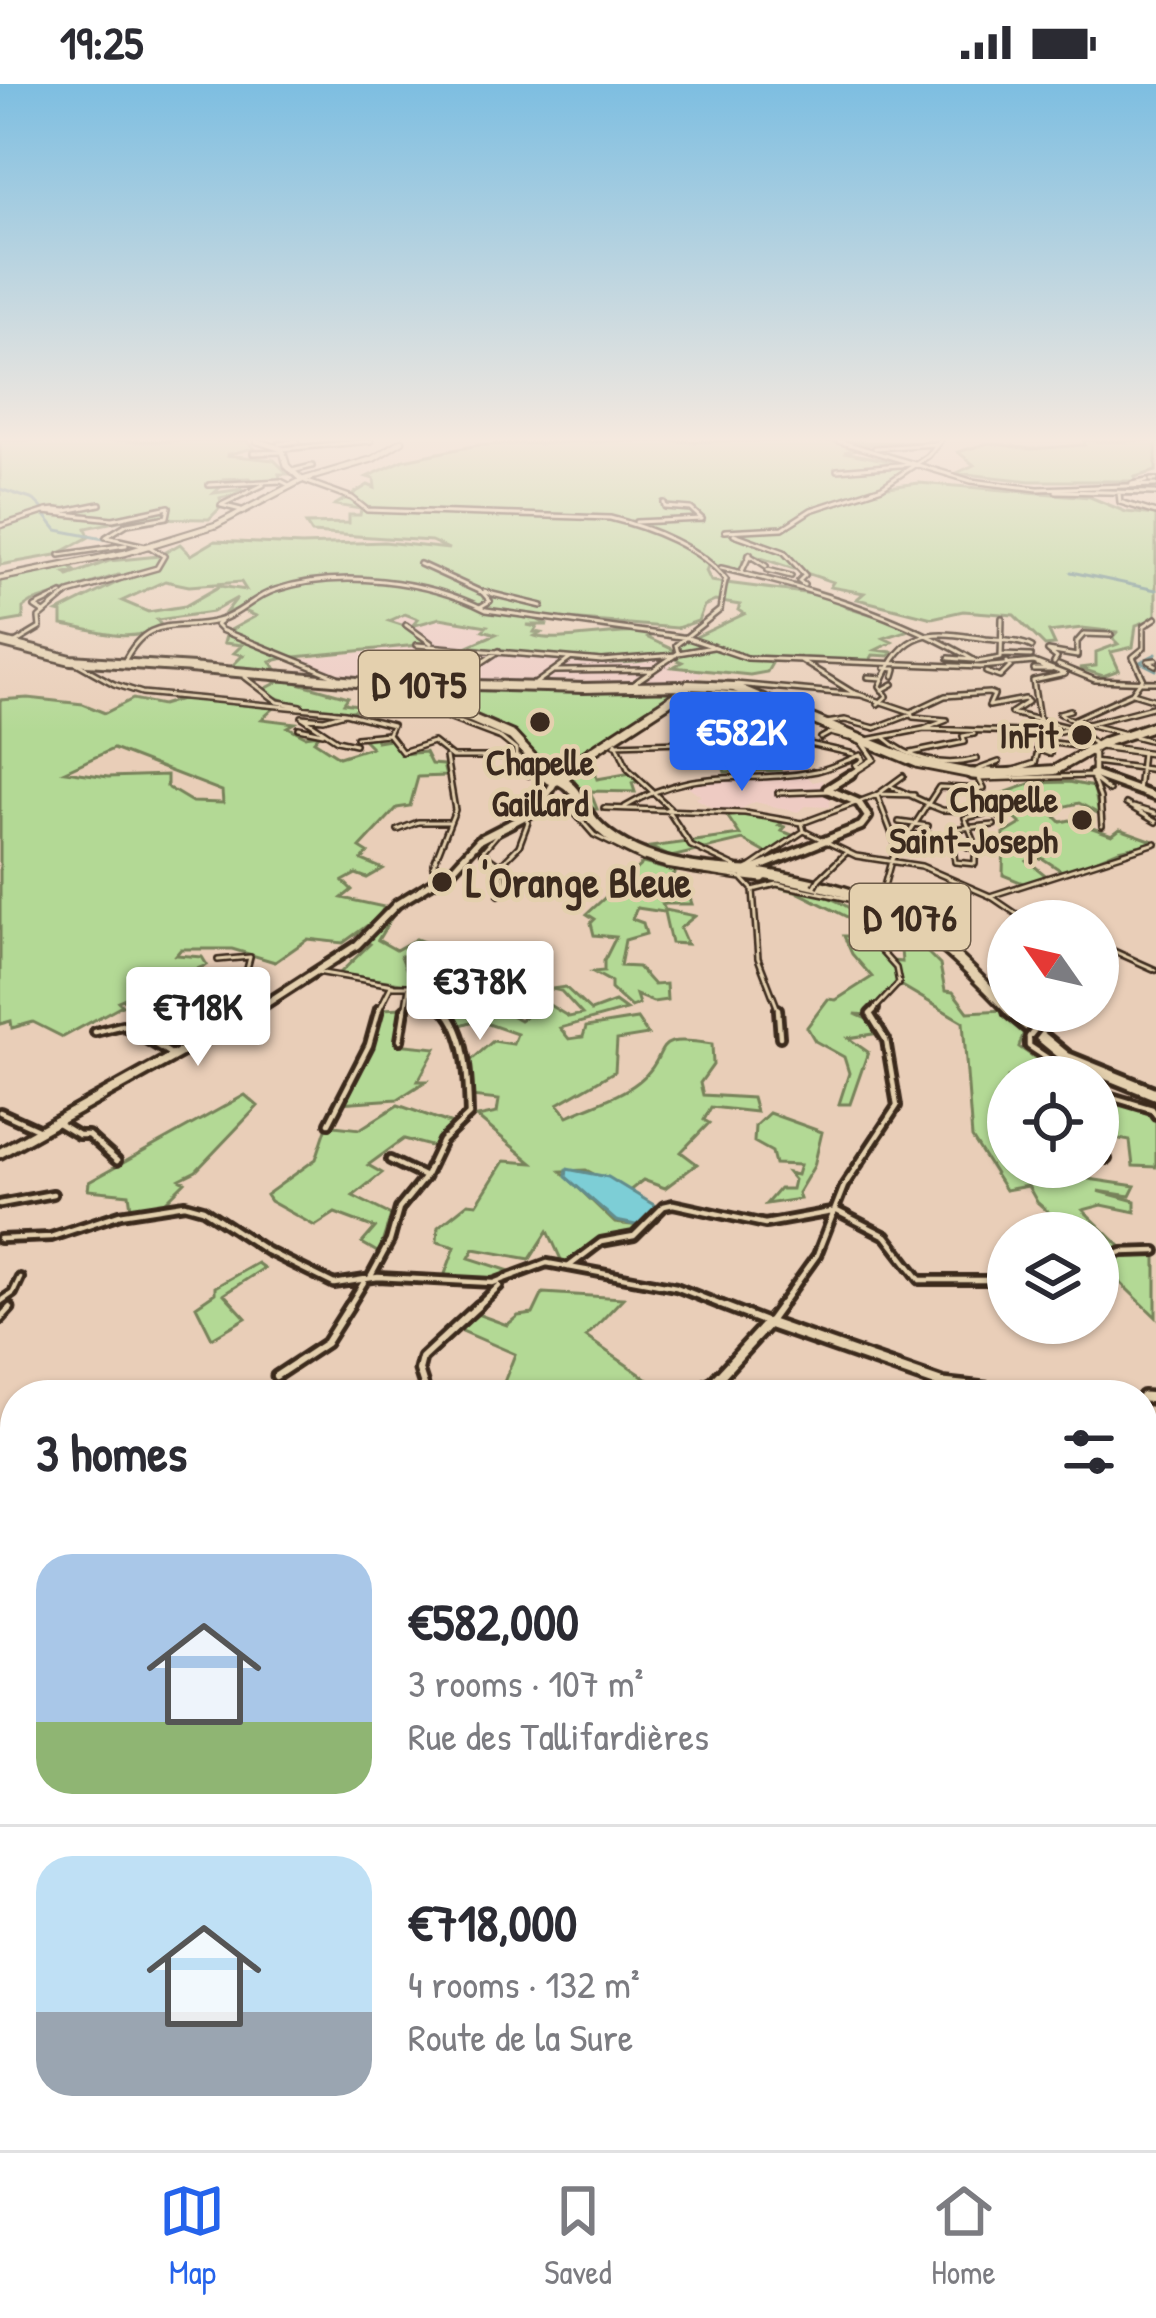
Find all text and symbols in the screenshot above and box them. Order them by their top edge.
text: 19:25 [60,12,143,73]
road number: D 1075 [359,651,479,717]
pin: €582K [658,692,826,794]
text: €582K [697,704,787,757]
marker: Chapelle Gaillard [527,709,553,735]
place label: InFit [999,710,1060,759]
marker: InFit [1069,722,1095,748]
place label: Chapelle Gaillard [486,737,595,827]
place label: Chapelle Saint-Joseph [890,774,1059,865]
marker: Chapelle Saint-Joseph [1069,807,1095,833]
place label: L'Orange Bleue [466,853,692,911]
marker: L'Orange Bleue [429,869,455,895]
road number: D 1076 [850,884,970,950]
north arrow [987,900,1119,1032]
map controls [987,900,1119,1344]
pin: €378K [396,941,564,1043]
text: €378K [434,953,526,1006]
pin: €718K [114,967,282,1069]
text: €718K [153,979,243,1032]
button: locate [987,1056,1119,1188]
button: layers [987,1212,1119,1344]
text: 3 homes [36,1418,187,1487]
icon: filters [1056,1419,1122,1485]
text: €582,000 [408,1587,579,1656]
icon: home [132,1602,276,1746]
text: 3 rooms · 107 m² [408,1656,644,1709]
text: Rue des Tallifardières [408,1709,709,1762]
text: €718,000 [408,1888,577,1957]
icon: home [132,1904,276,2048]
text: 4 rooms · 132 m² [408,1957,640,2010]
text: Route de la Sure [408,2010,633,2063]
tab: Map [159,2178,225,2294]
tab: Saved [544,2178,612,2294]
tab: Home [931,2178,997,2294]

